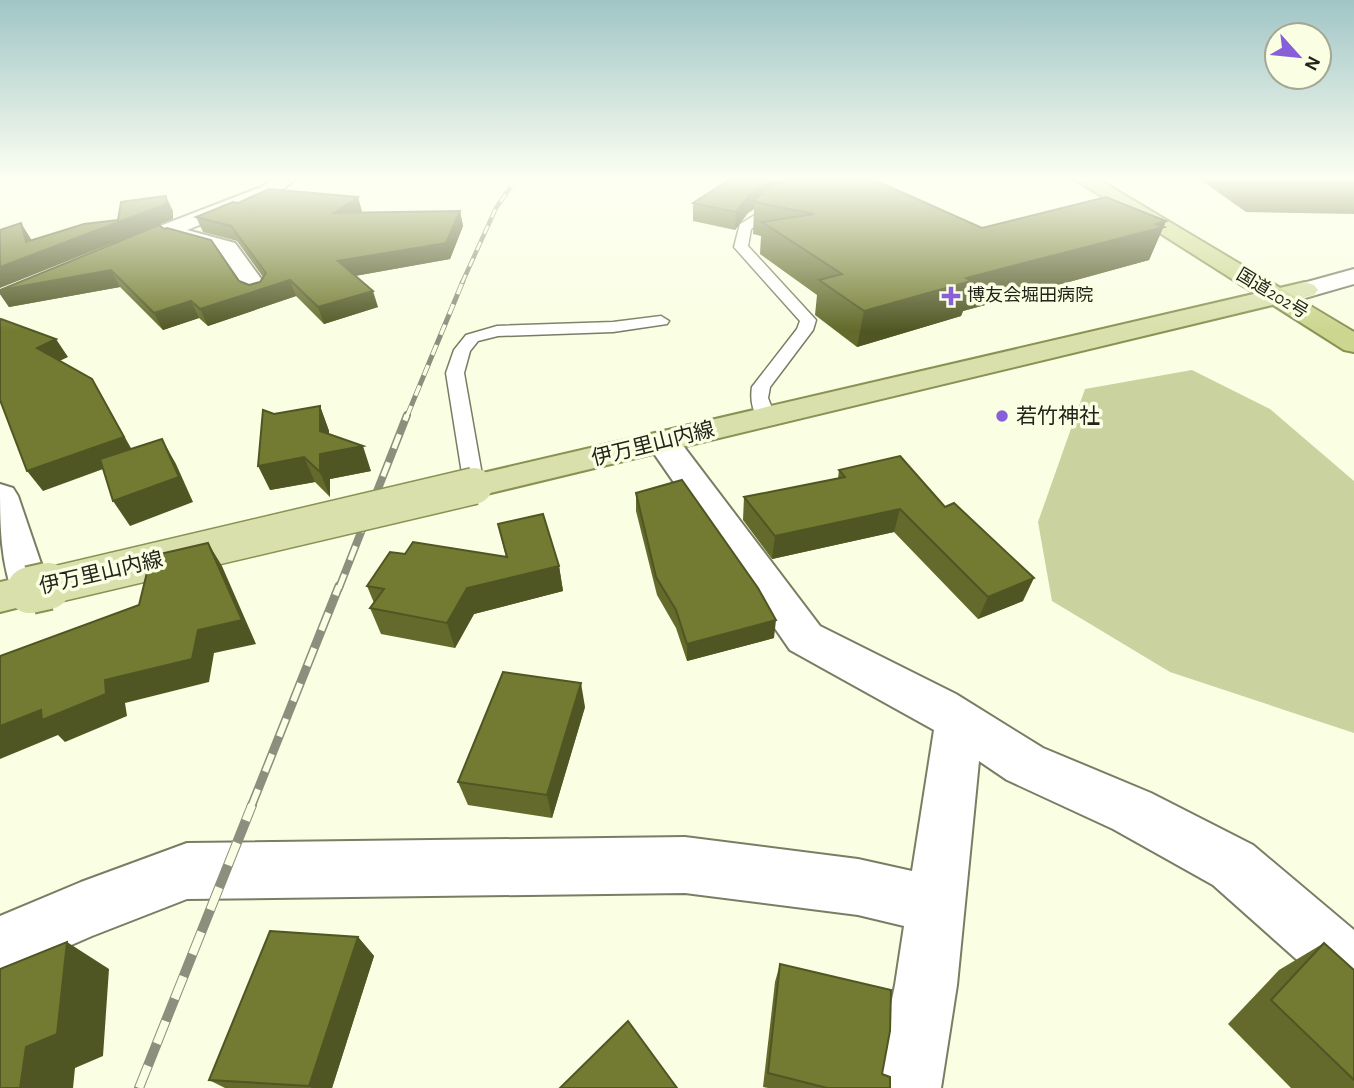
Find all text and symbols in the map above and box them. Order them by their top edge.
north arrow [1263,21,1333,91]
text: N [1300,53,1323,73]
street label: 国道202号 [1233,264,1312,322]
place label: 博友会堀田病院 [967,285,1093,305]
marker: 博友会堀田病院 [941,286,961,306]
place label: 若竹神社 [1016,405,1100,427]
marker: 若竹神社 [994,408,1010,424]
street label: 伊万里山内線 [589,418,717,469]
street label: 伊万里山内線 [37,548,165,597]

